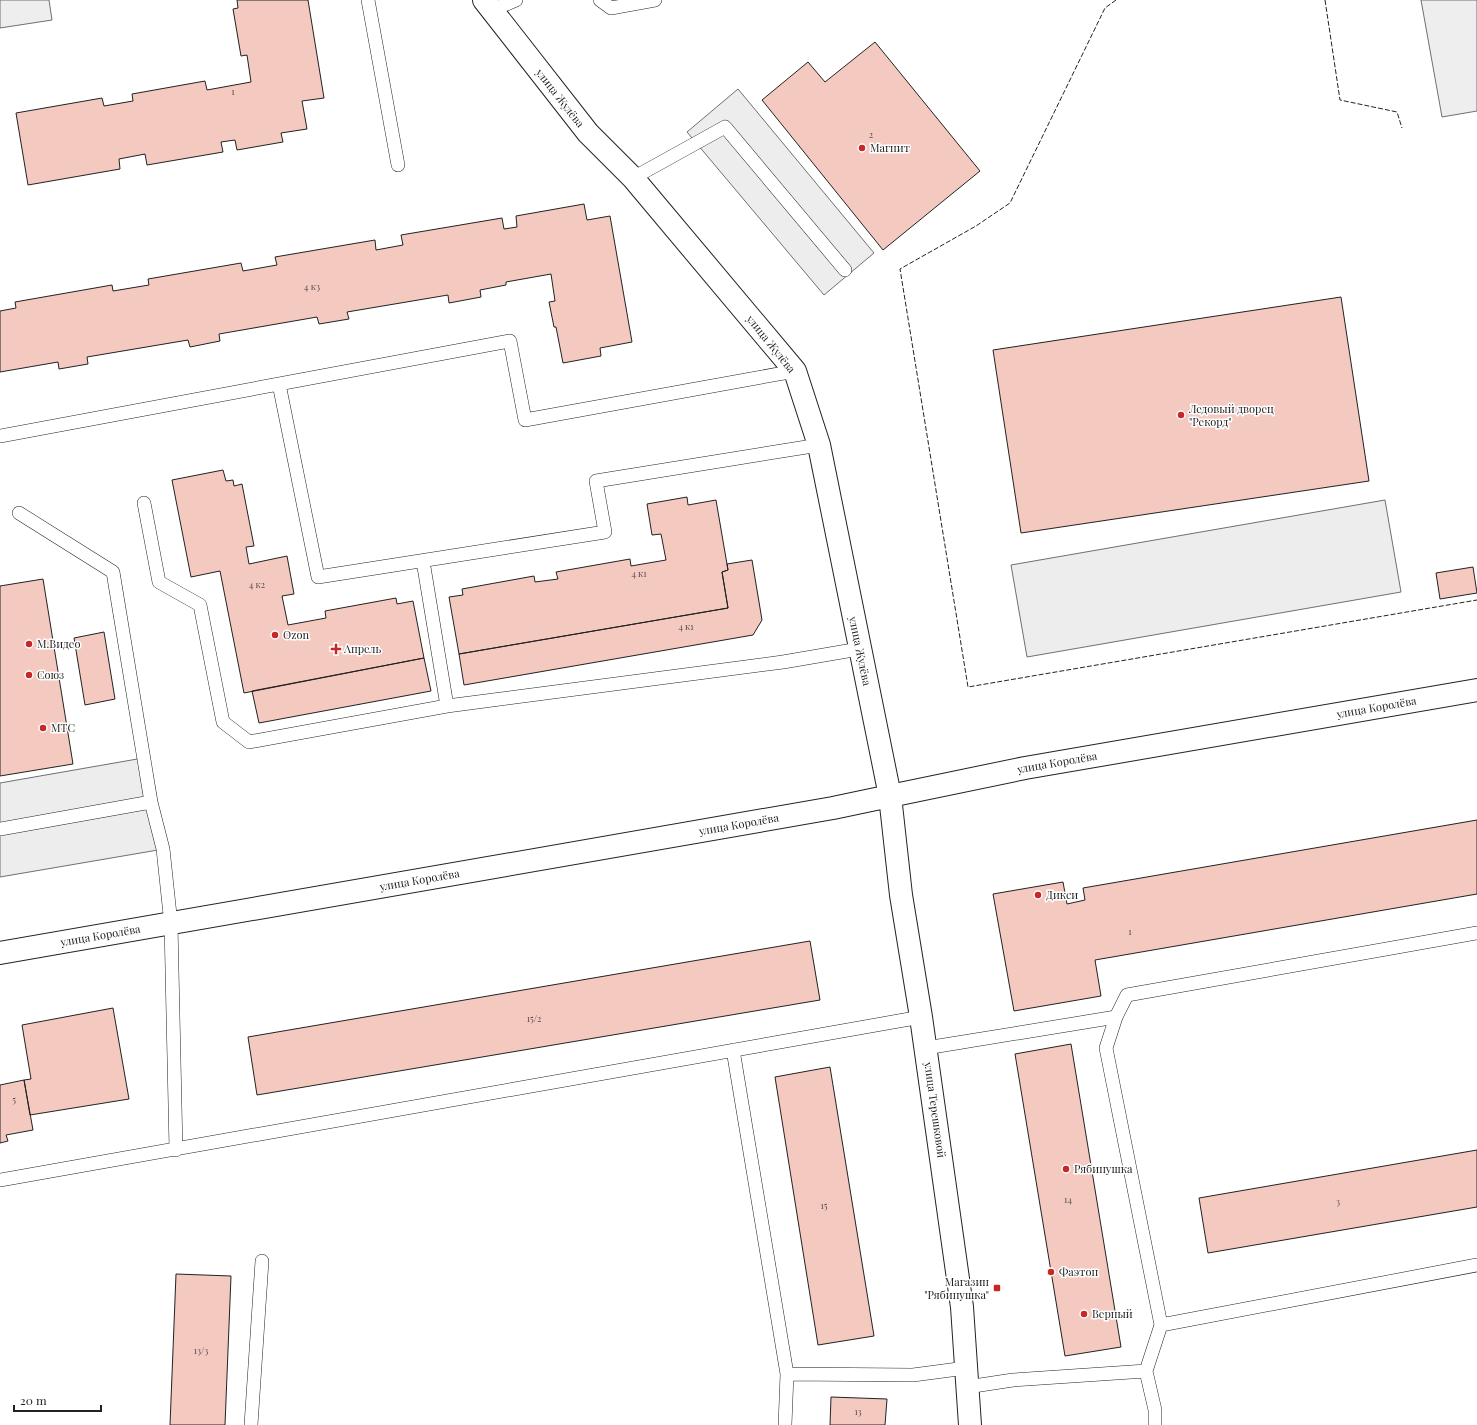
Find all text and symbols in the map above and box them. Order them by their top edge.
street label: улица Жулёва [532,65,588,130]
house number: 1 [231,85,235,97]
house number: 2 [869,128,873,140]
place label: Магнит [870,140,910,155]
marker: Магнит [857,143,867,153]
house number: 4 к3 [304,280,320,292]
street label: улица Жулёва [743,311,800,376]
place label: Ледовый дворец "Рекорд" [1188,401,1274,429]
marker: Ледовый дворец "Рекорд" [1176,410,1186,420]
house number: 4 к1 [631,567,647,579]
house number: 4 к2 [249,578,265,590]
street label: улица Жулёва [846,614,875,687]
house number: 4 к1 [678,620,694,632]
place label: Ozon [283,627,309,642]
marker: Ozon [270,630,280,640]
place label: М.Видео [37,636,80,651]
marker: М.Видео [24,639,34,649]
place label: Апрель [343,641,382,656]
marker: Апрель [331,644,341,654]
place label: Союз [37,667,64,682]
marker: Союз [24,670,34,680]
street label: улица Королёва [1334,692,1418,721]
place label: МТС [51,720,75,735]
marker: МТС [38,723,48,733]
street label: улица Королёва [1015,748,1099,777]
street label: улица Королёва [697,809,780,838]
street label: улица Королёва [378,865,461,894]
place label: Дикси [1046,887,1078,902]
marker: Дикси [1033,890,1043,900]
street label: улица Королёва [58,921,142,950]
house number: 1 [1128,925,1132,937]
house number: 15/2 [527,1012,541,1024]
street label: улица Терешковой [921,1060,950,1159]
house number: 5 [12,1093,16,1105]
place label: Рябинушка [1074,1161,1133,1176]
marker: Рябинушка [1061,1164,1071,1174]
house number: 14 [1064,1193,1072,1205]
house number: 3 [1336,1195,1340,1207]
house number: 15 [821,1199,828,1211]
place label: Фаэтон [1059,1264,1098,1279]
marker: Фаэтон [1046,1267,1056,1277]
place label: Магазин "Рябинушка" [924,1274,989,1302]
marker: Магазин "Рябинушка" [992,1283,1002,1293]
place label: Верный [1092,1306,1133,1321]
marker: Верный [1079,1309,1089,1319]
house number: 13/3 [194,1344,208,1356]
scale bar [14,1387,101,1413]
text: 20 m [20,1392,47,1408]
house number: 13 [854,1405,862,1417]

